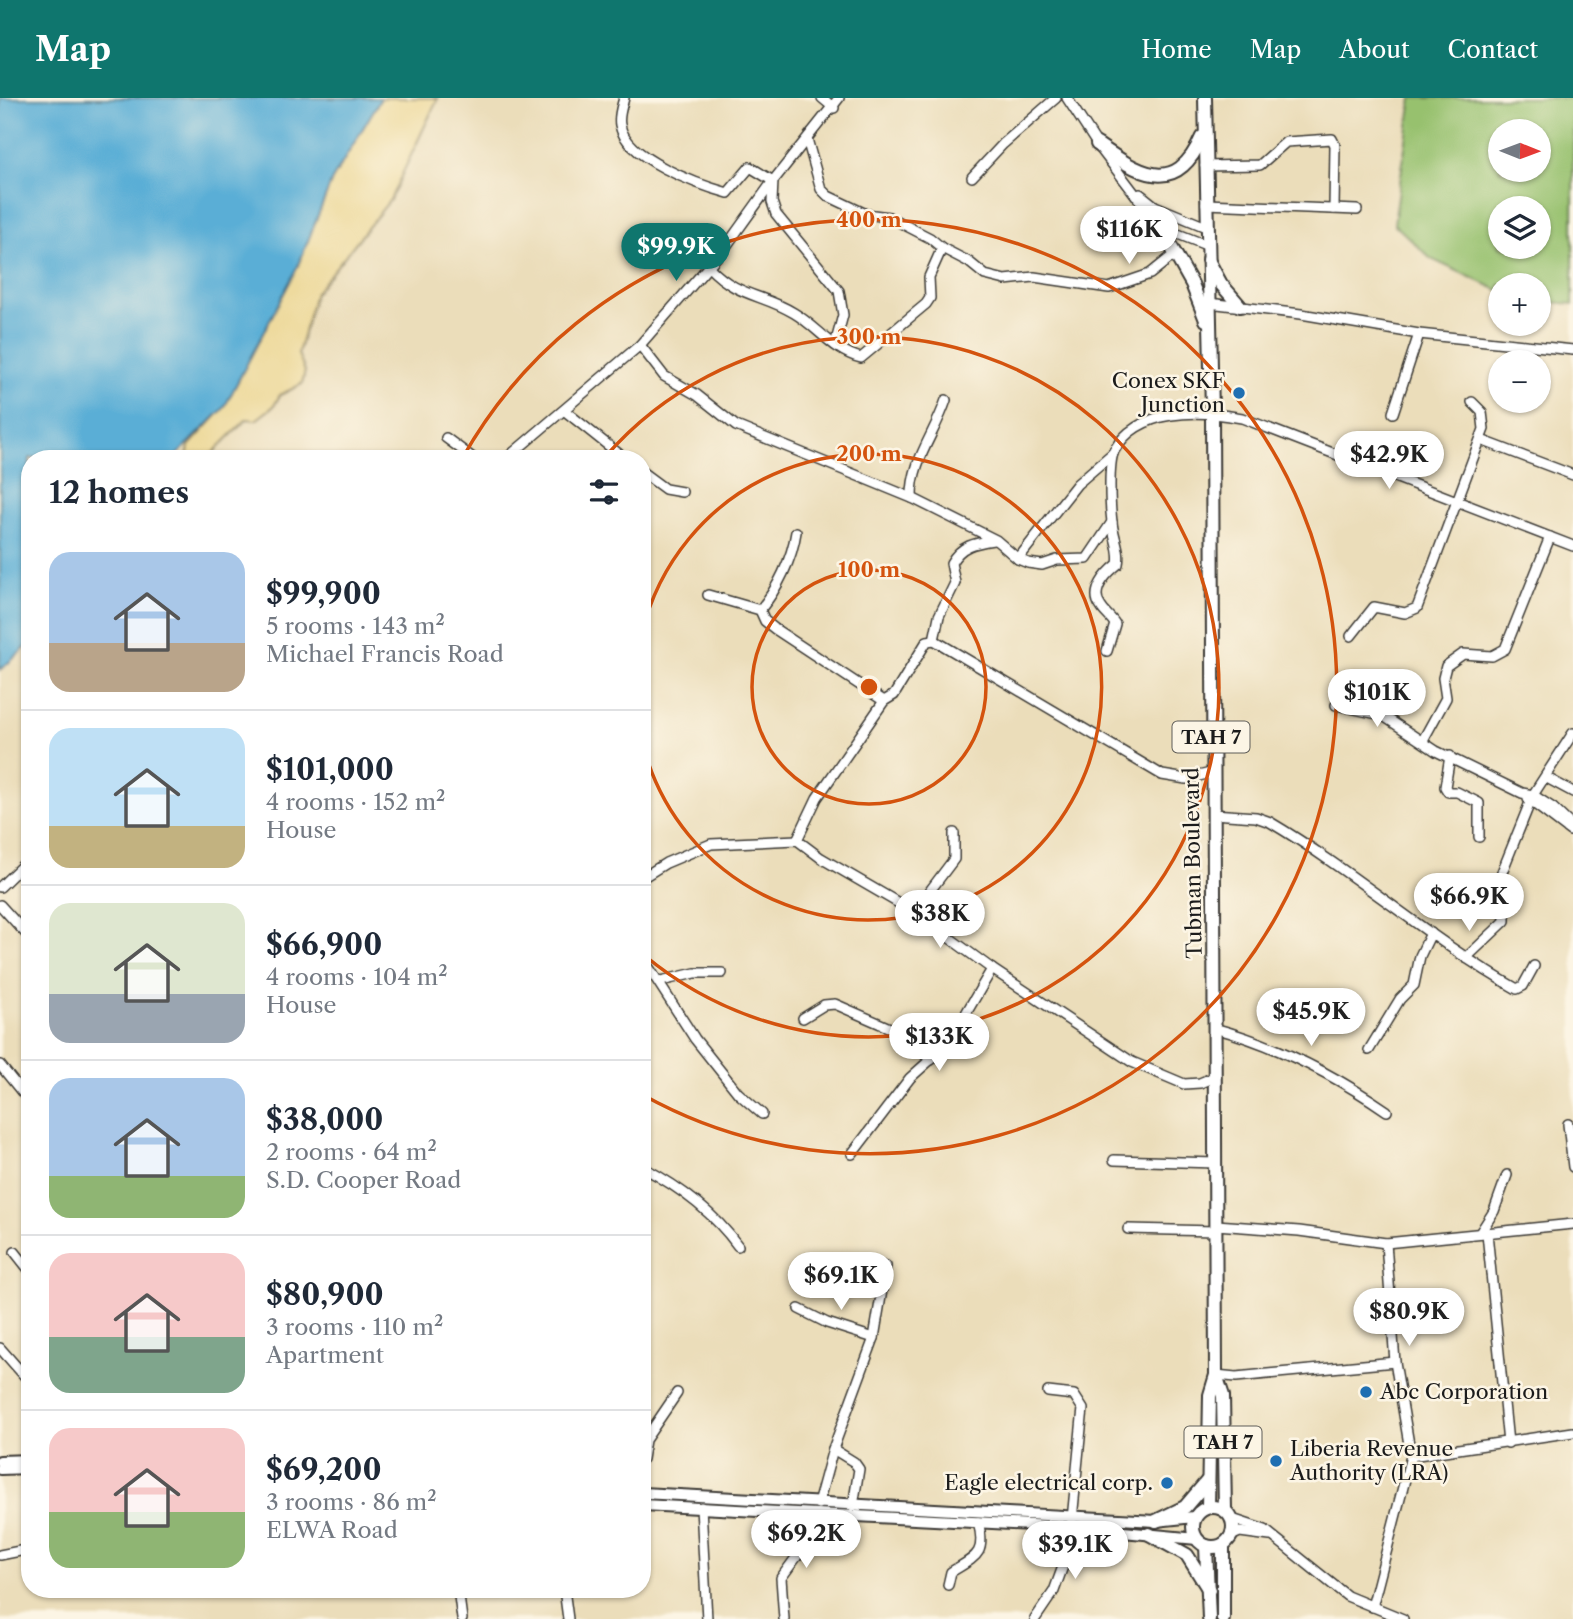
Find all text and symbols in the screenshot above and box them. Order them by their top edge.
text: Map [35,29,111,70]
text: Home [1141,35,1212,64]
text: Map [1250,35,1301,64]
text: About [1339,35,1410,64]
text: Contact [1448,35,1538,64]
north arrow [1488,119,1550,182]
map controls [1488,119,1551,413]
button: layers [1488,196,1551,259]
pin: $116K [1080,206,1178,266]
text: 400 m [836,207,902,232]
text: $116K [1096,215,1162,243]
pin: $99.9K [619,223,733,283]
text: $99.9K [637,232,715,260]
button: + [1488,273,1551,336]
text: 300 m [837,324,901,349]
button: − [1488,350,1551,413]
place label: Conex SKF Junction [1112,368,1225,417]
marker: Conex SKF Junction [1231,385,1247,401]
pin: $42.9K [1332,432,1446,491]
text: $42.9K [1350,440,1428,468]
text: 200 m [836,441,902,466]
icon: filters [585,473,623,511]
text: 12 homes [49,474,189,511]
text: 100 m [838,557,900,582]
text: $99,900 [266,575,381,612]
icon: home [105,580,189,664]
text: 5 rooms · 143 m² [266,612,445,640]
text: Michael Francis Road [266,640,504,668]
pin: $101K [1328,670,1426,729]
centre of rings [857,675,881,699]
text: $101K [1344,678,1410,706]
road number: TAH 7 [1172,722,1250,752]
text: $101,000 [266,751,394,788]
icon: home [105,756,189,840]
street label: Tubman Boulevard [1178,767,1207,959]
text: 4 rooms · 152 m² [266,788,446,816]
text: House [266,816,336,844]
pin: $66.9K [1412,874,1526,933]
text: $66.9K [1430,882,1508,910]
pin: $38K [899,890,981,950]
text: $38K [911,899,969,927]
text: $66,900 [266,926,382,963]
icon: home [105,931,189,1015]
text: 4 rooms · 104 m² [266,963,448,991]
pin: $45.9K [1254,988,1368,1048]
text: House [266,991,336,1019]
text: $45.9K [1272,997,1350,1025]
pin: $133K [890,1014,988,1073]
text: $133K [905,1022,973,1050]
text: $38,000 [266,1101,383,1138]
icon: home [105,1106,189,1190]
text: 2 rooms · 64 m² [266,1138,437,1166]
text: S.D. Cooper Road [266,1166,461,1194]
pin: $69.1K [784,1252,898,1312]
text: $69.1K [804,1261,878,1289]
text: $80,900 [266,1276,384,1313]
icon: home [105,1281,189,1365]
pin: $80.9K [1352,1288,1466,1348]
text: $80.9K [1369,1297,1449,1325]
text: 3 rooms · 110 m² [266,1313,443,1341]
text: Apartment [266,1341,384,1369]
place label: Abc Corporation [1379,1379,1548,1404]
marker: Abc Corporation [1358,1384,1374,1400]
road number: TAH 7 [1184,1426,1262,1458]
place label: Liberia Revenue Authority (LRA) [1289,1436,1453,1485]
text: $69,200 [266,1451,382,1488]
marker: Liberia Revenue Authority (LRA) [1268,1453,1284,1469]
icon: home [105,1456,189,1540]
place label: Eagle electrical corp. [944,1470,1153,1495]
marker: Eagle electrical corp. [1159,1475,1175,1491]
text: 3 rooms · 86 m² [266,1488,437,1516]
pin: $69.2K [749,1510,863,1570]
text: ELWA Road [266,1516,398,1544]
text: $69.2K [767,1519,845,1547]
pin: $39.1K [1018,1522,1132,1581]
text: $39.1K [1038,1530,1112,1558]

